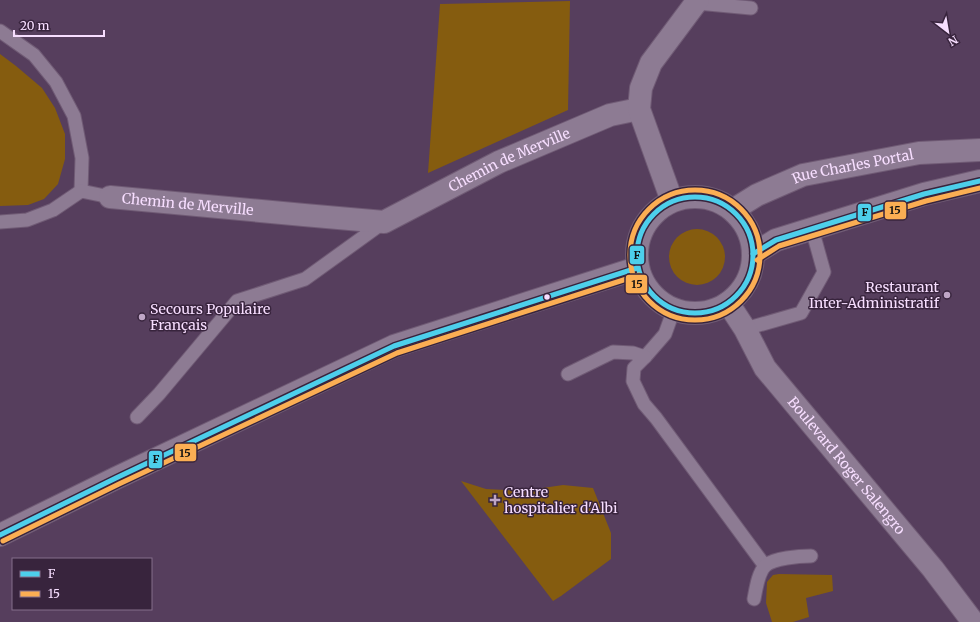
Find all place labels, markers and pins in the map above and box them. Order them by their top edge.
place label: Restaurant Inter-Administratif [809,278,940,312]
marker: Restaurant Inter-Administratif [942,290,952,300]
unlabelled marker [542,292,552,302]
place label: Secours Populaire Français [150,300,270,334]
marker: Secours Populaire Français [137,312,147,322]
place label: Centre hospitalier d'Albi [504,483,618,517]
marker: Centre hospitalier d'Albi [489,494,501,506]

